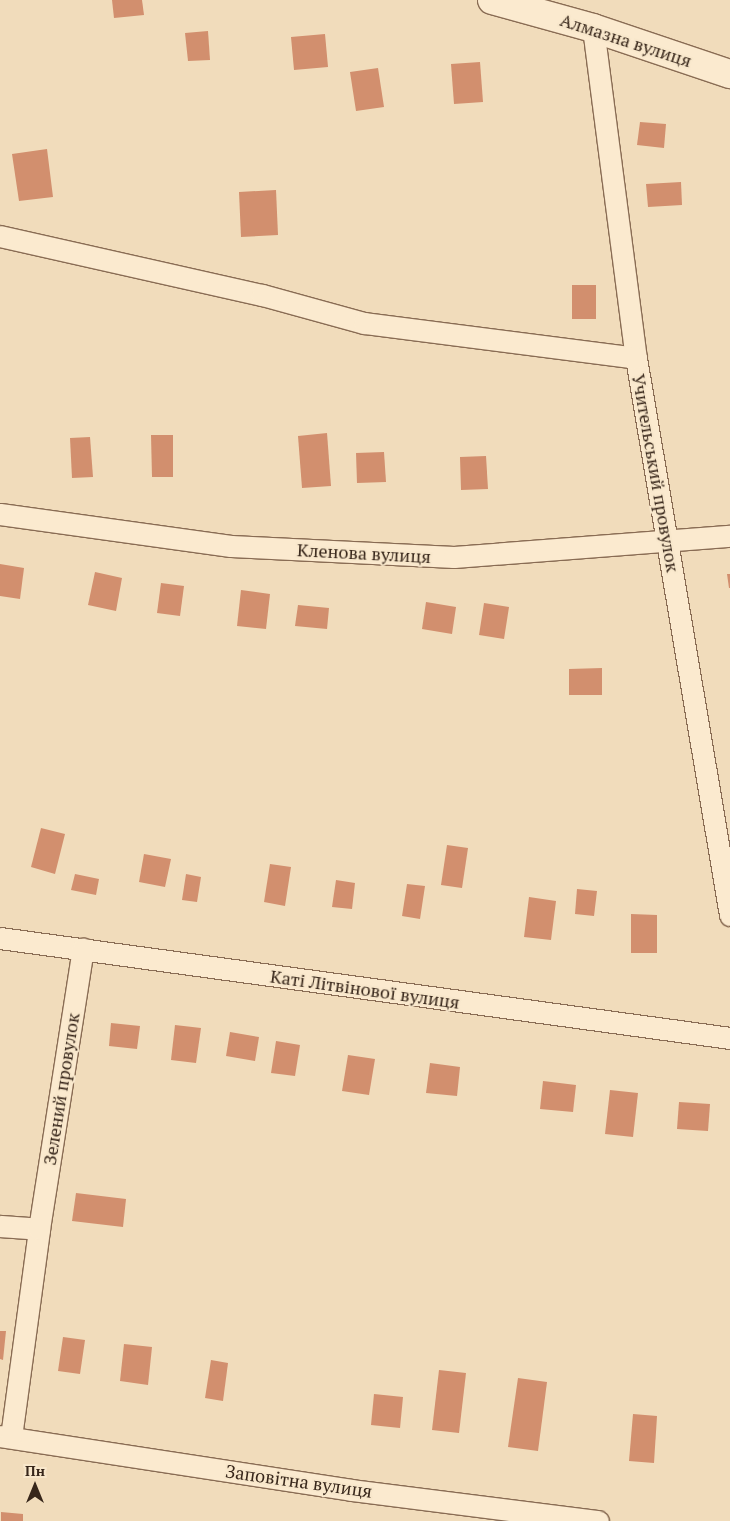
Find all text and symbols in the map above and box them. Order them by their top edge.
street label: Алмазна вулиця [558,9,694,71]
street label: Учительський провулок [628,372,684,574]
street label: Кленова вулиця [297,539,431,567]
street label: Каті Літвінової вулиця [269,965,461,1013]
street label: Зелений провулок [38,1011,84,1167]
street label: Заповітна вулиця [224,1460,374,1502]
north arrow [10,1461,60,1511]
text: Пн [25,1461,45,1480]

